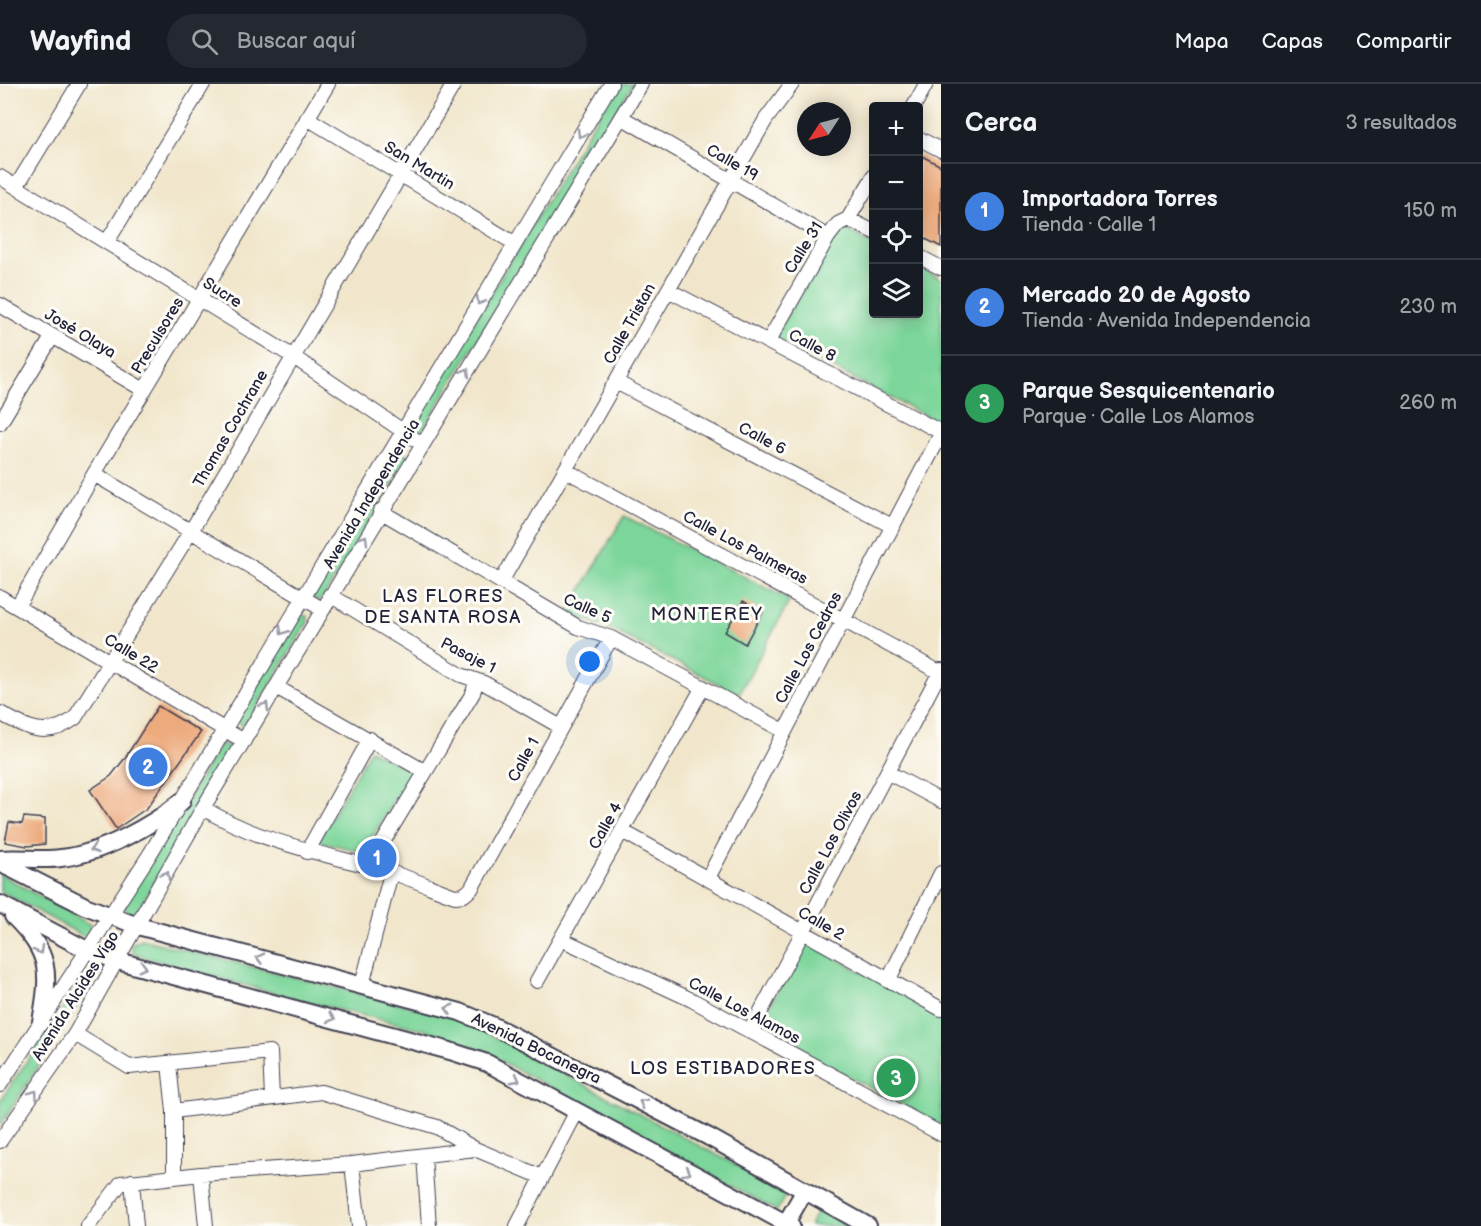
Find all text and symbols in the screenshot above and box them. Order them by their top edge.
search box [167,14,587,68]
text: Wayfind [30,25,131,58]
icon: search [188,25,221,58]
text: Buscar aquí [236,28,355,55]
text: Mapa [1175,29,1229,54]
text: Capas [1262,29,1323,54]
text: Compartir [1356,29,1451,54]
north arrow [797,102,851,156]
map controls [869,102,923,318]
button: + [869,102,923,156]
text: Cerca [965,108,1037,139]
text: 3 resultados [1346,111,1457,135]
one-way arrow [576,128,588,138]
street label: San Martin [380,138,458,194]
street label: Calle 19 [703,141,761,185]
button: − [869,156,923,210]
text: Importadora Torres [1022,186,1218,213]
text: 1 [980,199,989,223]
text: 150 m [1404,199,1457,223]
button: locate [869,210,923,264]
text: Tienda · Calle 1 [1022,213,1156,237]
street label: Calle 31 [781,219,827,277]
button: layers [869,264,923,318]
street label: Sucre [199,274,245,312]
street label: Calle Tristan [600,280,660,368]
text: Mercado 20 de Agosto [1022,282,1251,309]
street label: Preculsores [128,294,188,378]
one-way arrow [475,295,487,305]
text: 2 [979,295,990,319]
text: 230 m [1400,295,1457,319]
street label: José Olaya [41,305,119,363]
text: Tienda · Avenida Independencia [1022,309,1311,333]
street label: Calle 8 [785,326,839,366]
street label: Thomas Cochrane [190,366,273,491]
one-way arrow [458,368,470,378]
text: Parque Sesquicentenario [1022,378,1275,405]
text: 3 [979,391,990,415]
text: 260 m [1399,391,1457,415]
text: Parque · Calle Los Alamos [1022,405,1254,429]
street label: Avenida Independencia [320,416,424,572]
street label: Calle 6 [735,419,789,459]
street label: Calle Los Palmeras [679,507,811,589]
one-way arrow [357,535,368,545]
district label: LAS FLORES DE SANTA ROSA [364,586,522,628]
street label: Calle Los Cedros [772,589,846,707]
street label: Calle 5 [560,590,614,628]
district label: MONTEREY [651,604,763,625]
one-way arrow [279,625,291,635]
street label: Calle 22 [100,630,162,678]
street label: Pasaje 1 [437,634,499,678]
your location [575,647,604,676]
one-way arrow [257,702,269,712]
street label: Calle 1 [504,735,544,785]
pin: 2 [128,744,168,790]
street label: Calle Los Olivos [796,788,866,898]
street label: Calle 4 [585,799,627,853]
pin: 1 [358,836,397,880]
one-way arrow [89,841,100,854]
one-way arrow [159,870,170,881]
street label: Calle 2 [794,903,848,945]
street label: Avenida Alcides Vigo [28,928,124,1064]
one-way arrow [32,943,43,954]
one-way arrow [256,953,266,965]
one-way arrow [137,960,148,972]
street label: Calle Los Alamos [685,974,803,1048]
one-way arrow [444,1003,454,1016]
street label: Avenida Bocanegra [468,1009,604,1089]
one-way arrow [325,1011,336,1023]
pin: 3 [876,1056,916,1100]
district label: LOS ESTIBADORES [630,1058,816,1079]
one-way arrow [510,1072,520,1083]
one-way arrow [27,1089,38,1100]
one-way arrow [638,1099,649,1110]
one-way arrow [681,1165,692,1176]

